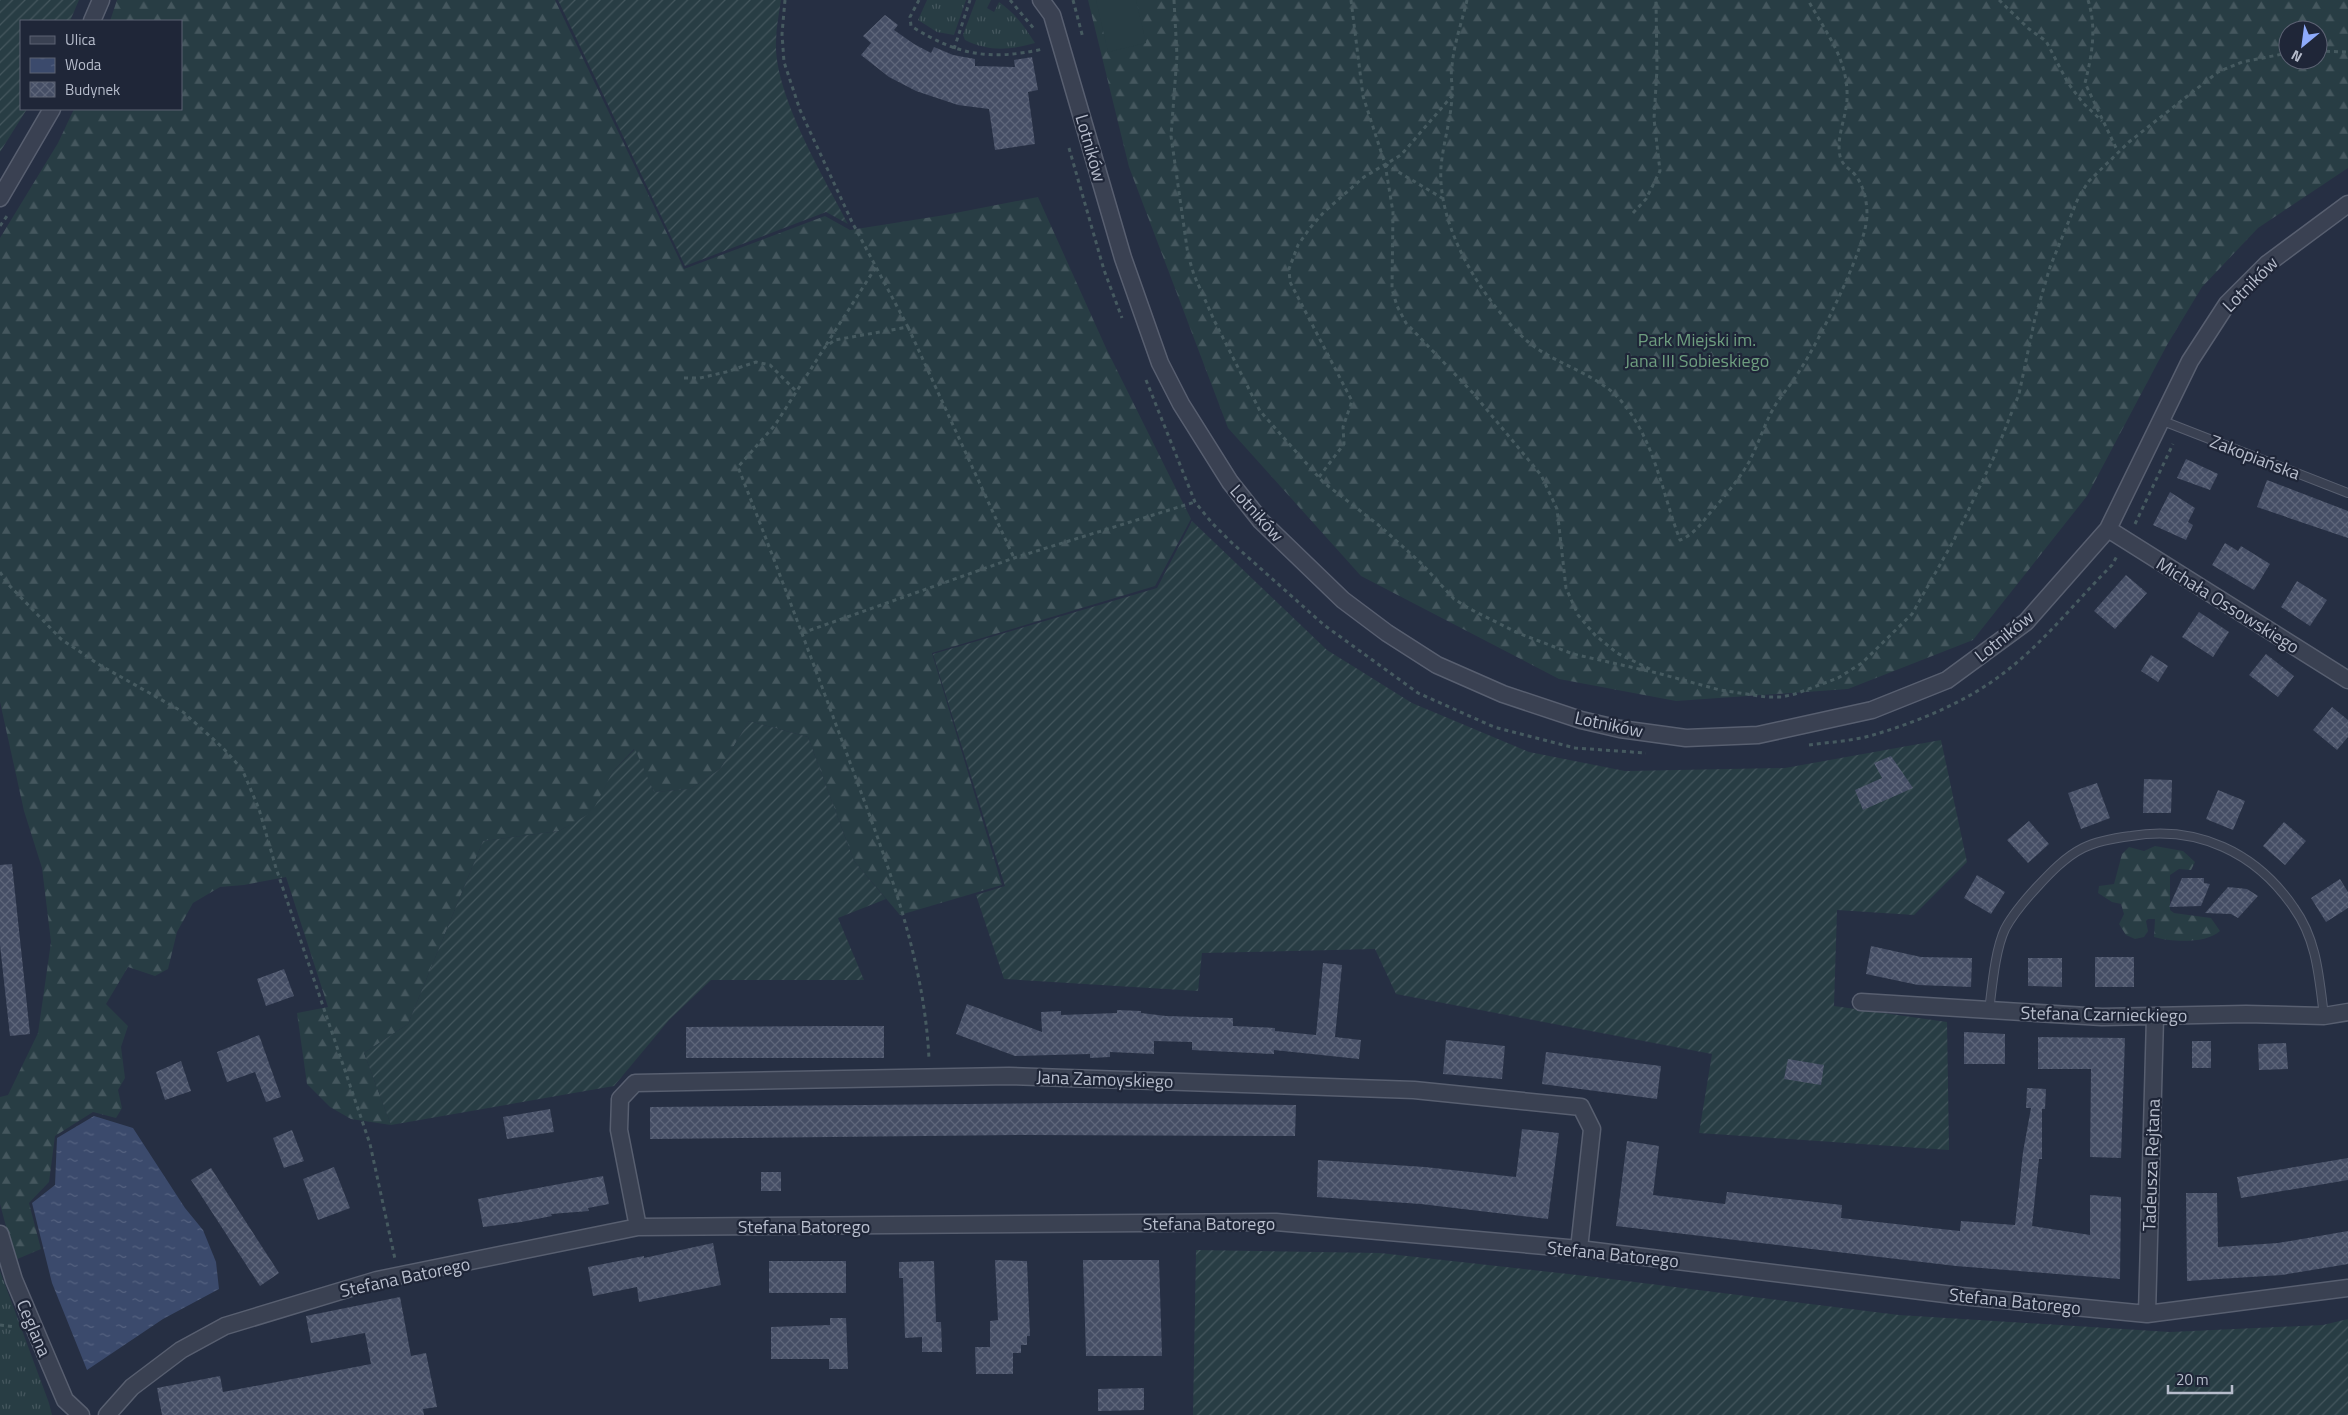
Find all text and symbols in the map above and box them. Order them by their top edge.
legend [20,20,182,110]
north arrow [2278,20,2328,70]
text: Ulica [65,28,96,51]
text: N [2287,45,2306,68]
text: Woda [65,53,102,76]
text: Budynek [65,78,120,101]
street label: Lotników [1068,111,1114,185]
street label: Lotników [2216,250,2284,318]
park label: Park Miejski im. Jana III Sobieskiego [1625,326,1769,374]
street label: Zakopiańska [2206,427,2304,487]
street label: Lotników [1224,478,1290,548]
street label: Michała Ossowskiego [2151,550,2305,660]
street label: Lotników [1969,603,2040,668]
street label: Lotników [1572,704,1646,744]
street label: Stefana Czarnieckiego [2020,999,2188,1029]
street label: Jana Zamoyskiego [1036,1063,1174,1095]
street label: Tadeusza Rejtana [2135,1098,2167,1232]
street label: Stefana Batorego [1143,1210,1275,1237]
street label: Stefana Batorego [738,1213,870,1240]
street label: Stefana Batorego [1546,1234,1680,1274]
street label: Stefana Batorego [337,1250,473,1304]
street label: Stefana Batorego [1948,1281,2082,1321]
street label: Ceglana [10,1295,58,1361]
scale bar [2168,1362,2232,1394]
text: 20 m [2176,1368,2209,1391]

